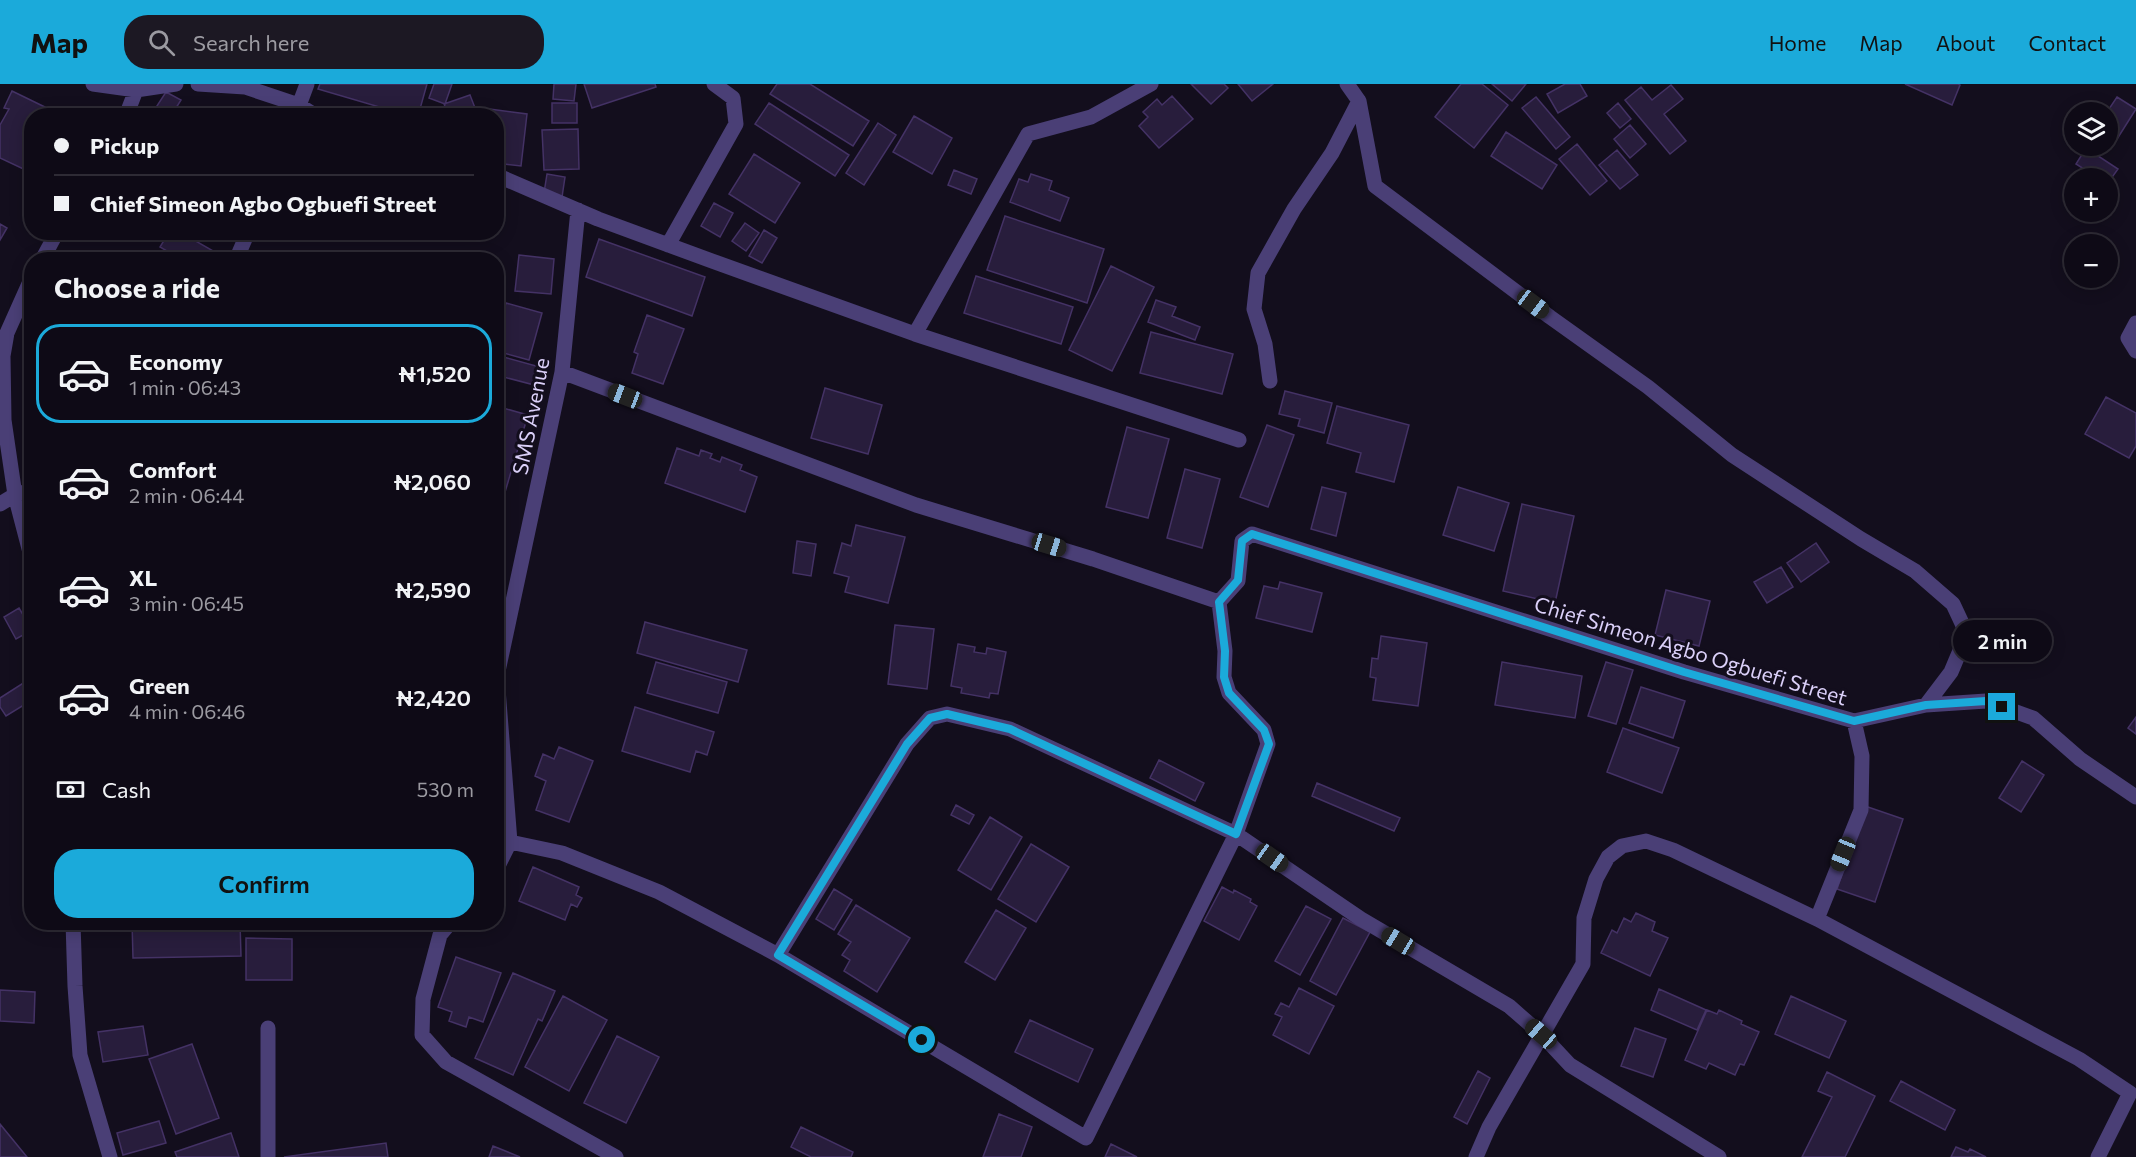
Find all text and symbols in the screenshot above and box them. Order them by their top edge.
search box [124,15,544,69]
text: Map [30,25,88,59]
icon: search [145,26,178,59]
text: Search here [193,29,309,56]
text: Home [1769,30,1826,55]
text: Map [1859,30,1903,55]
text: About [1936,30,1995,55]
text: Contact [2028,30,2106,55]
map controls [2064,102,2118,288]
button: layers [2064,102,2118,156]
text: Pickup [90,132,159,159]
button: + [2064,168,2118,222]
text: Chief Simeon Agbo Ogbuefi Street [90,190,436,217]
button: − [2064,234,2118,288]
text: Choose a ride [54,271,220,304]
car [1513,286,1553,322]
icon: car [57,347,111,401]
text: Economy [129,348,223,375]
street label: SMS Avenue [506,355,554,477]
text: ₦1,520 [398,360,471,387]
text: 1 min · 06:43 [129,375,241,399]
car [605,381,645,411]
icon: car [57,455,111,509]
text: Comfort [129,456,217,483]
text: ₦2,060 [393,468,471,495]
text: 2 min · 06:44 [129,483,244,507]
car [1029,531,1069,559]
icon: car [57,563,111,617]
text: XL [129,564,157,591]
text: ₦2,590 [395,576,471,603]
street label: Chief Simeon Agbo Ogbuefi Street [1532,590,1850,710]
text: 3 min · 06:45 [129,591,244,615]
callout: 2 min [1952,620,2052,662]
text: 2 min [1978,629,2027,653]
icon: car [57,671,111,725]
text: Green [129,672,190,699]
text: ₦2,420 [396,684,471,711]
route end [1988,693,2015,720]
text: 4 min · 06:46 [129,699,245,723]
icon: cash [54,773,87,806]
text: Cash [102,776,151,803]
text: 530 m [417,777,474,801]
car [1828,834,1858,874]
car [1252,840,1292,876]
button: Confirm [54,849,474,918]
car [1378,924,1418,958]
car [1522,1015,1560,1053]
route start [908,1026,935,1053]

